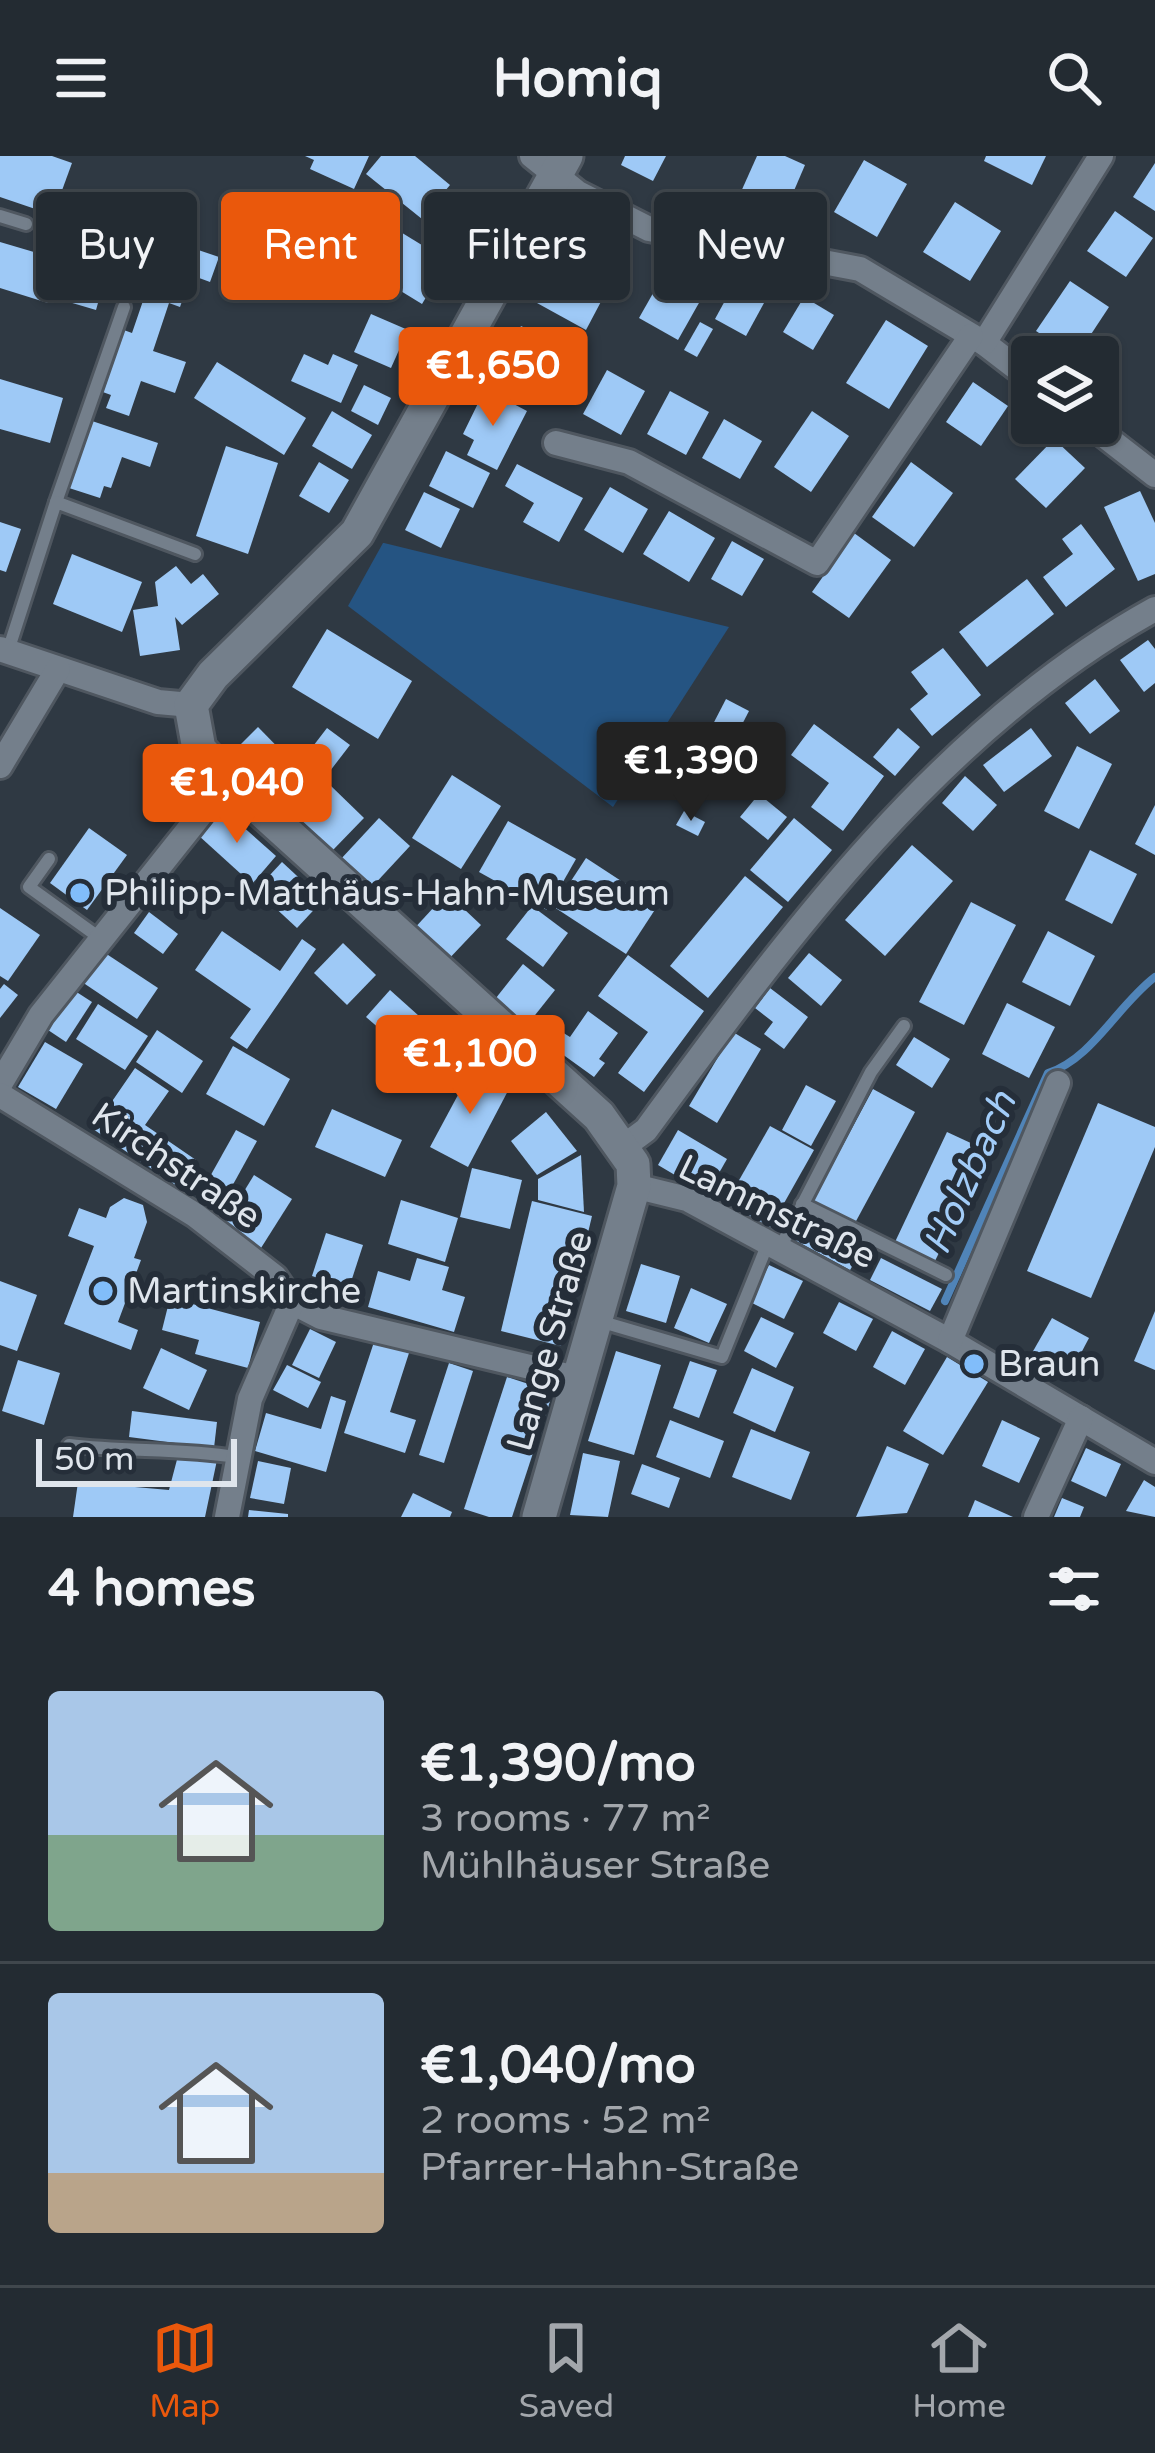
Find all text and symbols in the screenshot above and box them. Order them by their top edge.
icon: menu [48,45,114,111]
icon: search [1041,45,1107,111]
text: Homiq [493,46,662,111]
chip: Buy [36,192,197,300]
chip: Rent [221,192,400,300]
chip: Filters [424,192,630,300]
chip: New [654,192,827,300]
pin: €1,650 [395,327,591,429]
map controls [1011,336,1119,444]
button: layers [1011,336,1119,444]
text: €1,650 [426,342,560,389]
pin: €1,390 [593,722,789,824]
text: €1,390 [624,737,758,784]
pin: €1,040 [139,744,335,846]
text: €1,040 [170,759,304,806]
place label: Philipp-Matthäus-Hahn-Museum [104,872,670,915]
marker: Philipp-Matthäus-Hahn-Museum [67,880,93,906]
pin: €1,100 [372,1015,568,1117]
text: €1,100 [403,1030,537,1077]
water label: Holzbach [913,1083,1027,1261]
street label: Kirchstraße [83,1094,269,1238]
street label: Lammstraße [671,1146,883,1278]
street label: Lange Straße [498,1226,602,1456]
place label: Martinskirche [127,1270,361,1313]
marker: Martinskirche [90,1278,116,1304]
place label: Braun [998,1343,1100,1386]
marker: Braun [961,1351,987,1377]
scale bar [36,1433,237,1486]
text: 50 m [54,1440,134,1479]
icon: filters [1041,1556,1107,1622]
text: 4 homes [48,1558,256,1620]
text: €1,390/mo [420,1733,696,1795]
icon: home [144,1739,288,1883]
text: 3 rooms · 77 m² [420,1795,711,1842]
text: Mühlhäuser Straße [420,1842,770,1889]
text: €1,040/mo [420,2035,696,2097]
icon: home [144,2041,288,2185]
text: 2 rooms · 52 m² [420,2097,711,2144]
text: Pfarrer-Hahn-Straße [420,2144,799,2191]
tab: Map [149,2315,220,2426]
tab: Saved [519,2315,614,2426]
tab: Home [912,2315,1006,2426]

